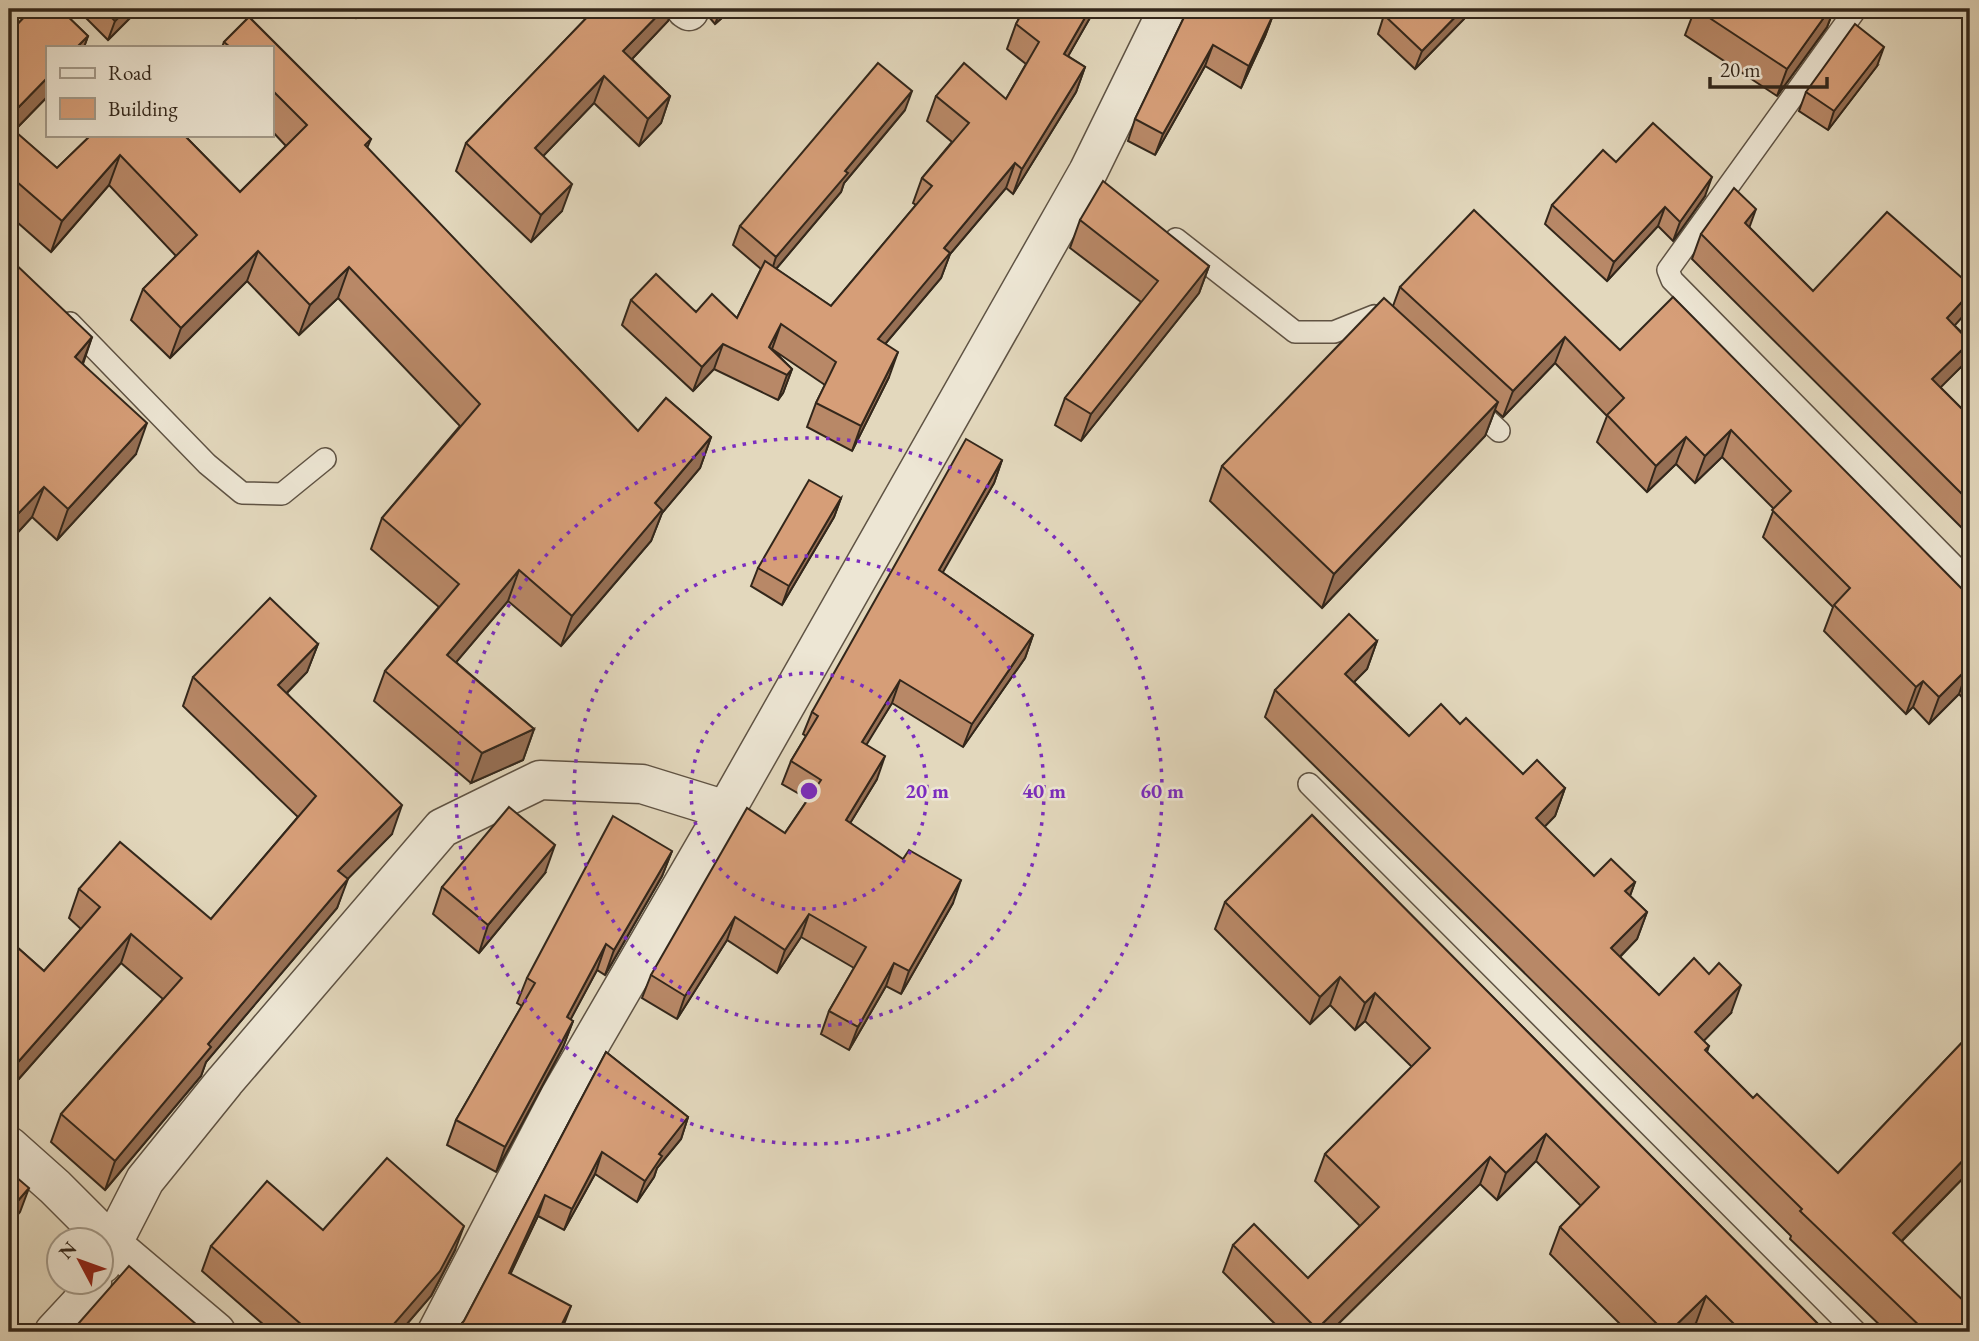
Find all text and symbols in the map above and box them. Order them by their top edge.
legend [46,46,273,136]
scale bar [1710,46,1827,90]
text: 20 m [1720,56,1761,83]
text: Road [108,59,152,86]
text: Building [108,95,178,122]
text: 20 m [905,777,949,804]
text: 40 m [1022,777,1066,804]
text: 60 m [1140,777,1184,804]
centre of rings [797,779,821,803]
north arrow [46,1226,116,1296]
text: N [53,1236,82,1264]

